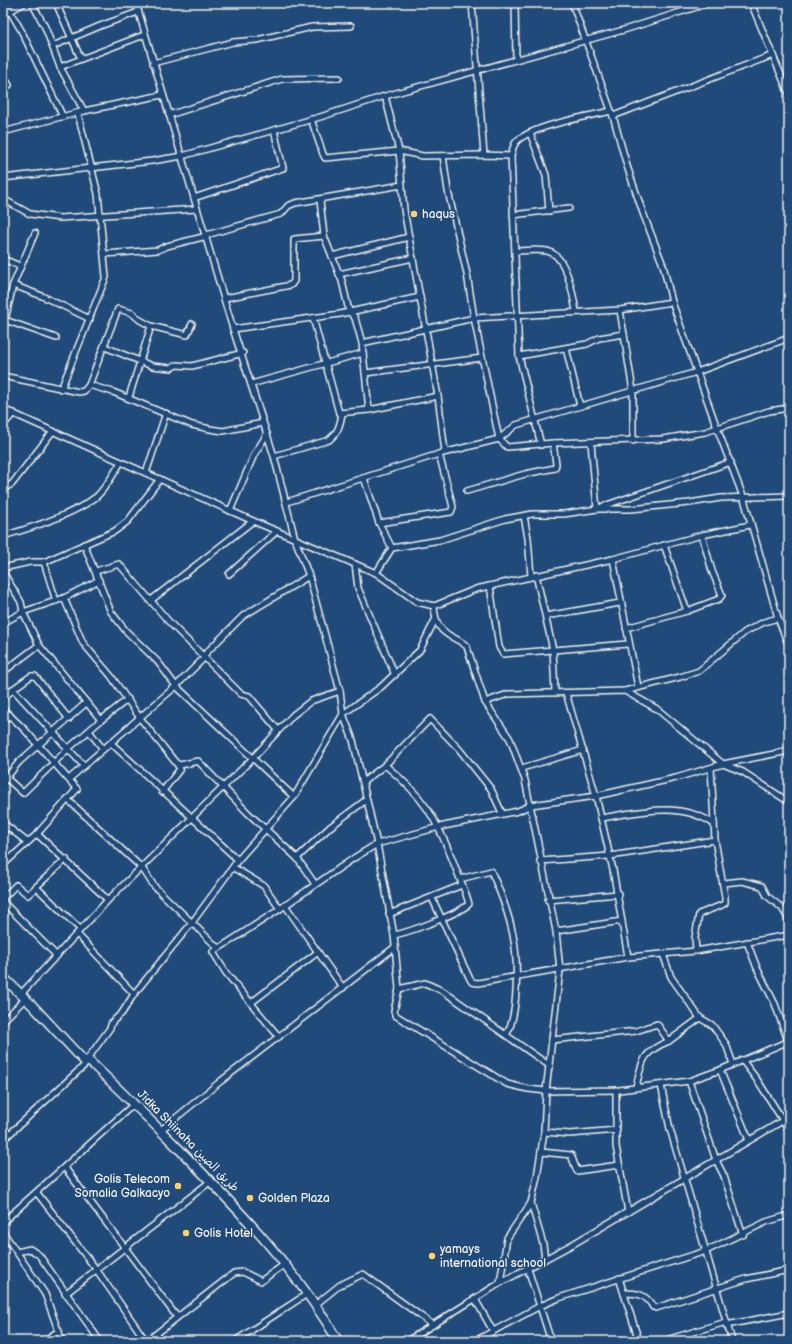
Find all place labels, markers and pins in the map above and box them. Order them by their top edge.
place label: haqus [422,207,455,222]
marker: haqus [409,209,419,219]
place label: Golis Telecom Somalia Galkacyo [75,1172,170,1201]
marker: Golis Telecom Somalia Galkacyo [173,1181,183,1191]
place label: Golden Plaza [258,1191,330,1206]
marker: Golden Plaza [245,1193,255,1203]
place label: Golis Hotel [194,1226,253,1241]
marker: Golis Hotel [181,1228,191,1238]
place label: yamays international school [439,1242,546,1271]
marker: yamays international school [427,1251,437,1261]

